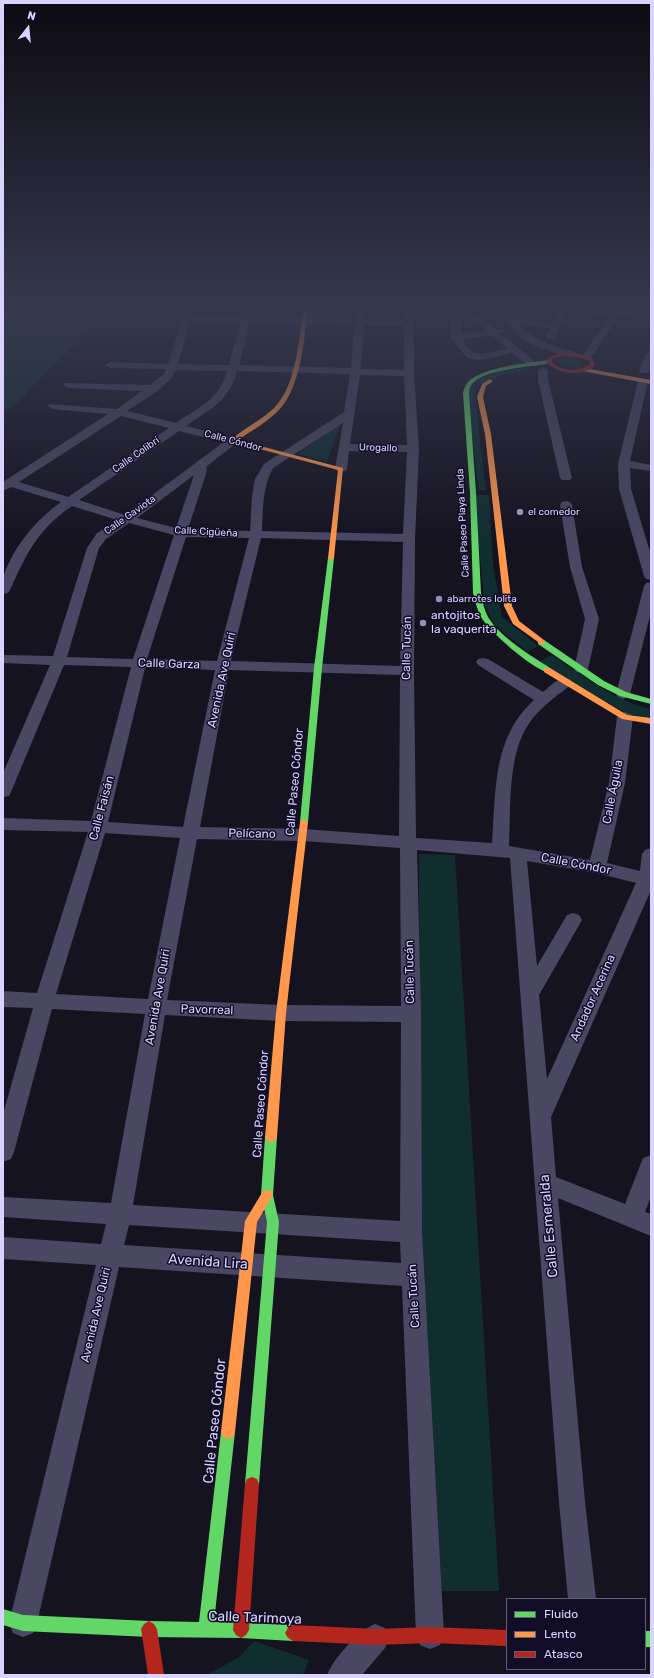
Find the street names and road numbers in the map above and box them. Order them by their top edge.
street label: Calle Cóndor [203,428,263,454]
street label: Calle Colibrí [110,434,162,476]
street label: Urogallo [359,441,397,455]
street label: Calle Paseo Playa Linda [454,468,472,578]
street label: Calle Gaviota [102,493,158,537]
street label: Calle Cigüeña [174,524,238,540]
street label: Calle Tucán [399,616,415,680]
street label: Avenida Ave Quiri [205,631,239,729]
street label: Calle Garza [138,656,200,672]
street label: Calle Paseo Cóndor [283,728,307,836]
street label: Calle Águila [600,759,626,825]
street label: Calle Faisán [86,774,118,842]
street label: Pelícano [228,826,276,842]
street label: Calle Cóndor [540,850,612,878]
street label: Calle Tucán [402,940,418,1004]
street label: Avenida Ave Quiri [142,948,174,1046]
street label: Andador Acerina [567,952,619,1044]
street label: Pavorreal [180,1002,234,1018]
street label: Calle Paseo Cóndor [250,1050,272,1158]
street label: Calle Esmeralda [536,1174,562,1278]
street label: Avenida Lira [168,1251,248,1273]
street label: Calle Tucán [405,1264,423,1328]
street label: Avenida Ave Quiri [78,1266,114,1364]
street label: Calle Paseo Cóndor [200,1358,230,1484]
street label: Calle Tarimoya [208,1608,302,1628]

